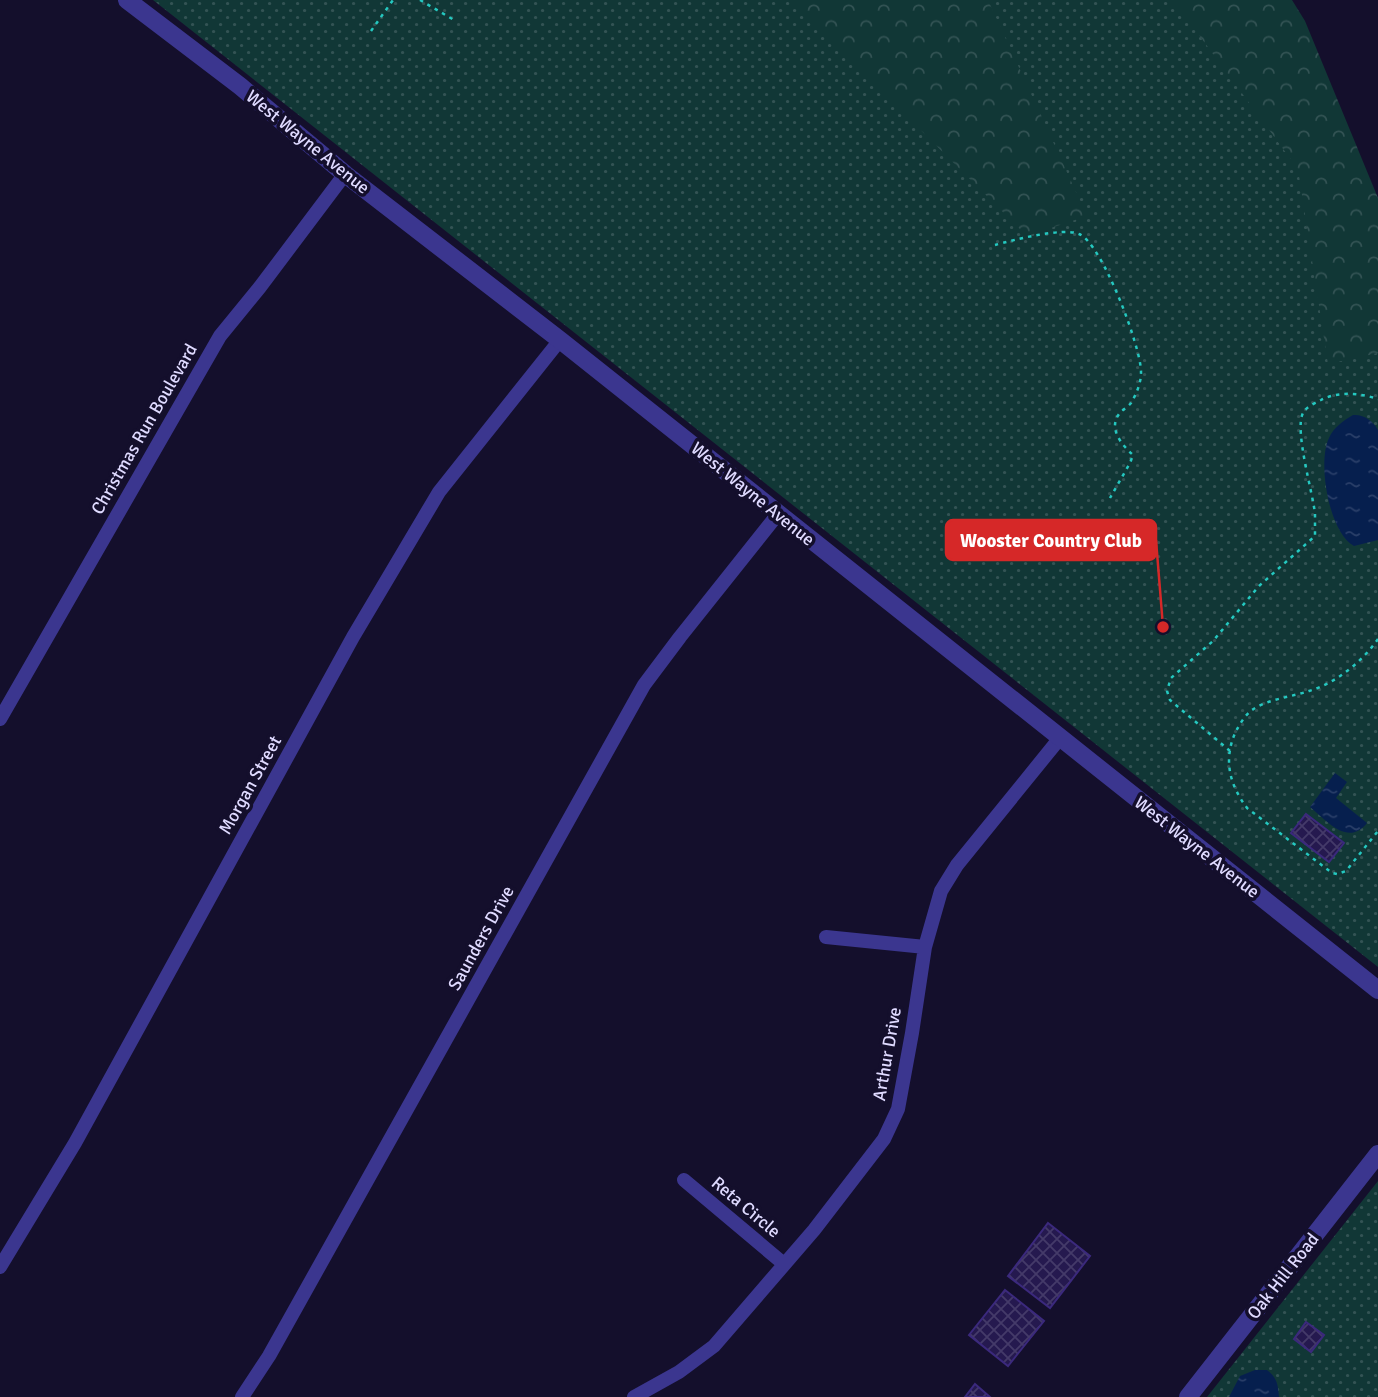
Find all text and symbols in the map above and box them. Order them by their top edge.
street label: West Wayne Avenue [242,85,374,199]
street label: Christmas Run Boulevard [86,340,202,518]
street label: West Wayne Avenue [687,437,819,551]
callout: Wooster Country Club [946,520,1156,560]
text: Wooster Country Club [960,529,1142,553]
street label: Morgan Street [214,732,286,838]
street label: West Wayne Avenue [1130,791,1264,903]
street label: Saunders Drive [443,882,519,994]
street label: Arthur Drive [868,1005,906,1103]
street label: Reta Circle [707,1172,785,1242]
street label: Oak Hill Road [1242,1228,1324,1324]

